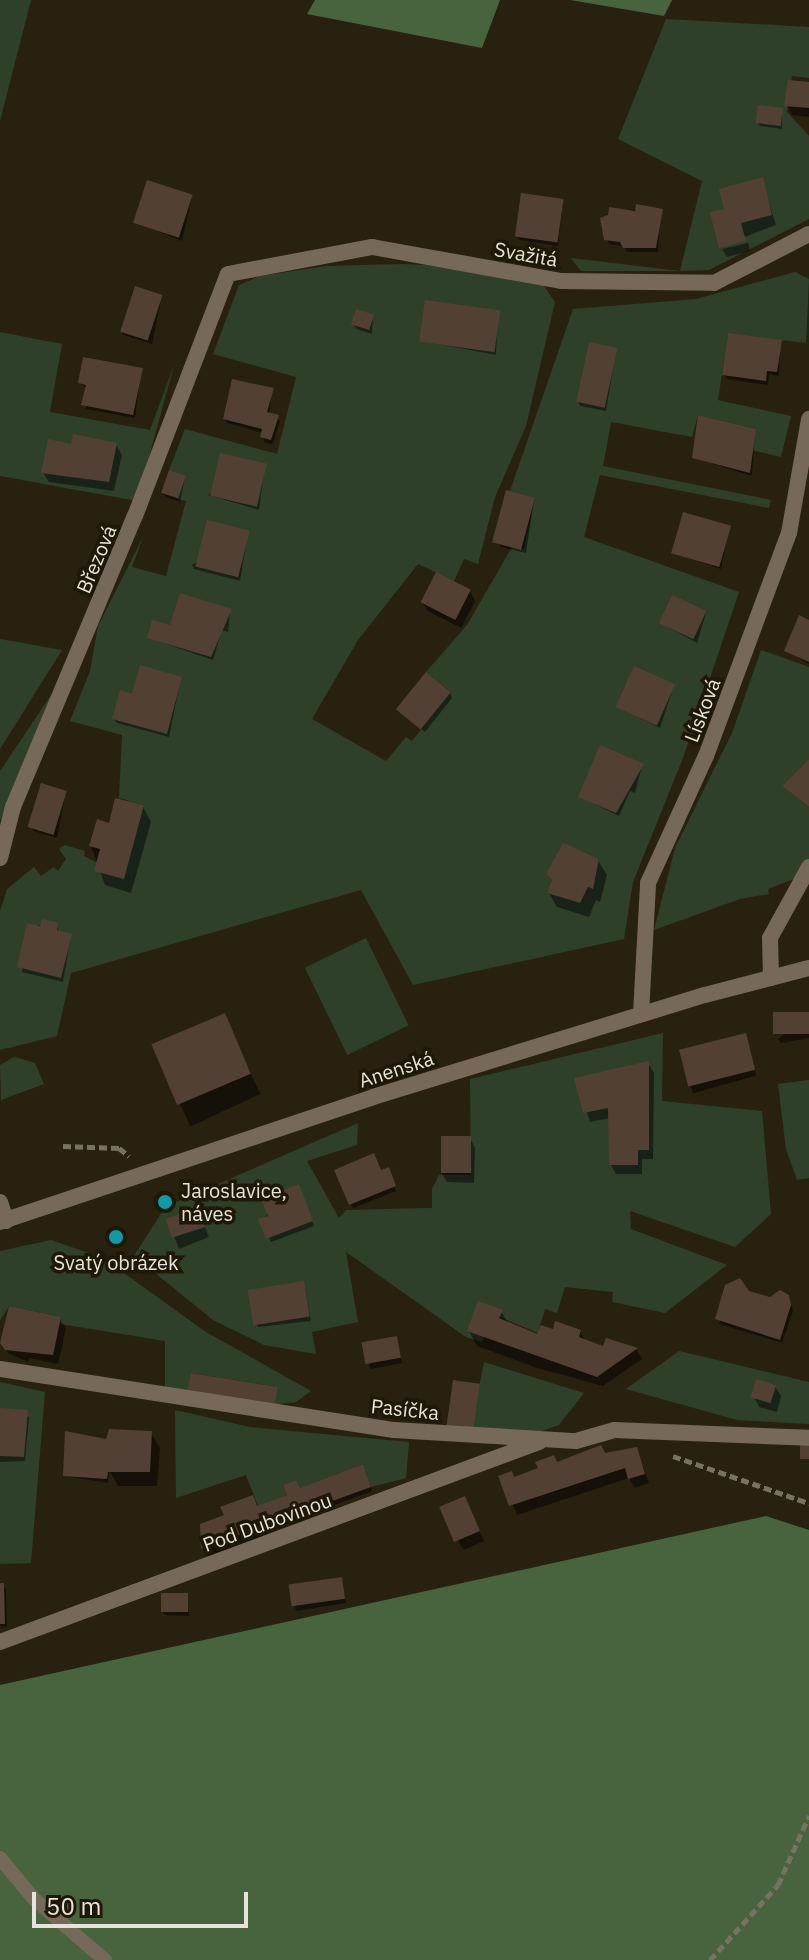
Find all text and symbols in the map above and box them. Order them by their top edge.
street label: Svažitá [492,237,560,271]
street label: Březová [71,521,121,597]
street label: Lísková [679,675,725,745]
street label: Anenská [355,1046,437,1092]
place label: Jaroslavice, náves [181,1178,287,1225]
marker: Jaroslavice, náves [156,1193,174,1211]
marker: Svatý obrázek [107,1228,125,1246]
place label: Svatý obrázek [53,1250,179,1274]
street label: Pasíčka [370,1393,440,1425]
street label: Pod Dubovinou [199,1488,335,1556]
scale bar [36,1876,252,1926]
text: 50 m [46,1890,101,1922]

